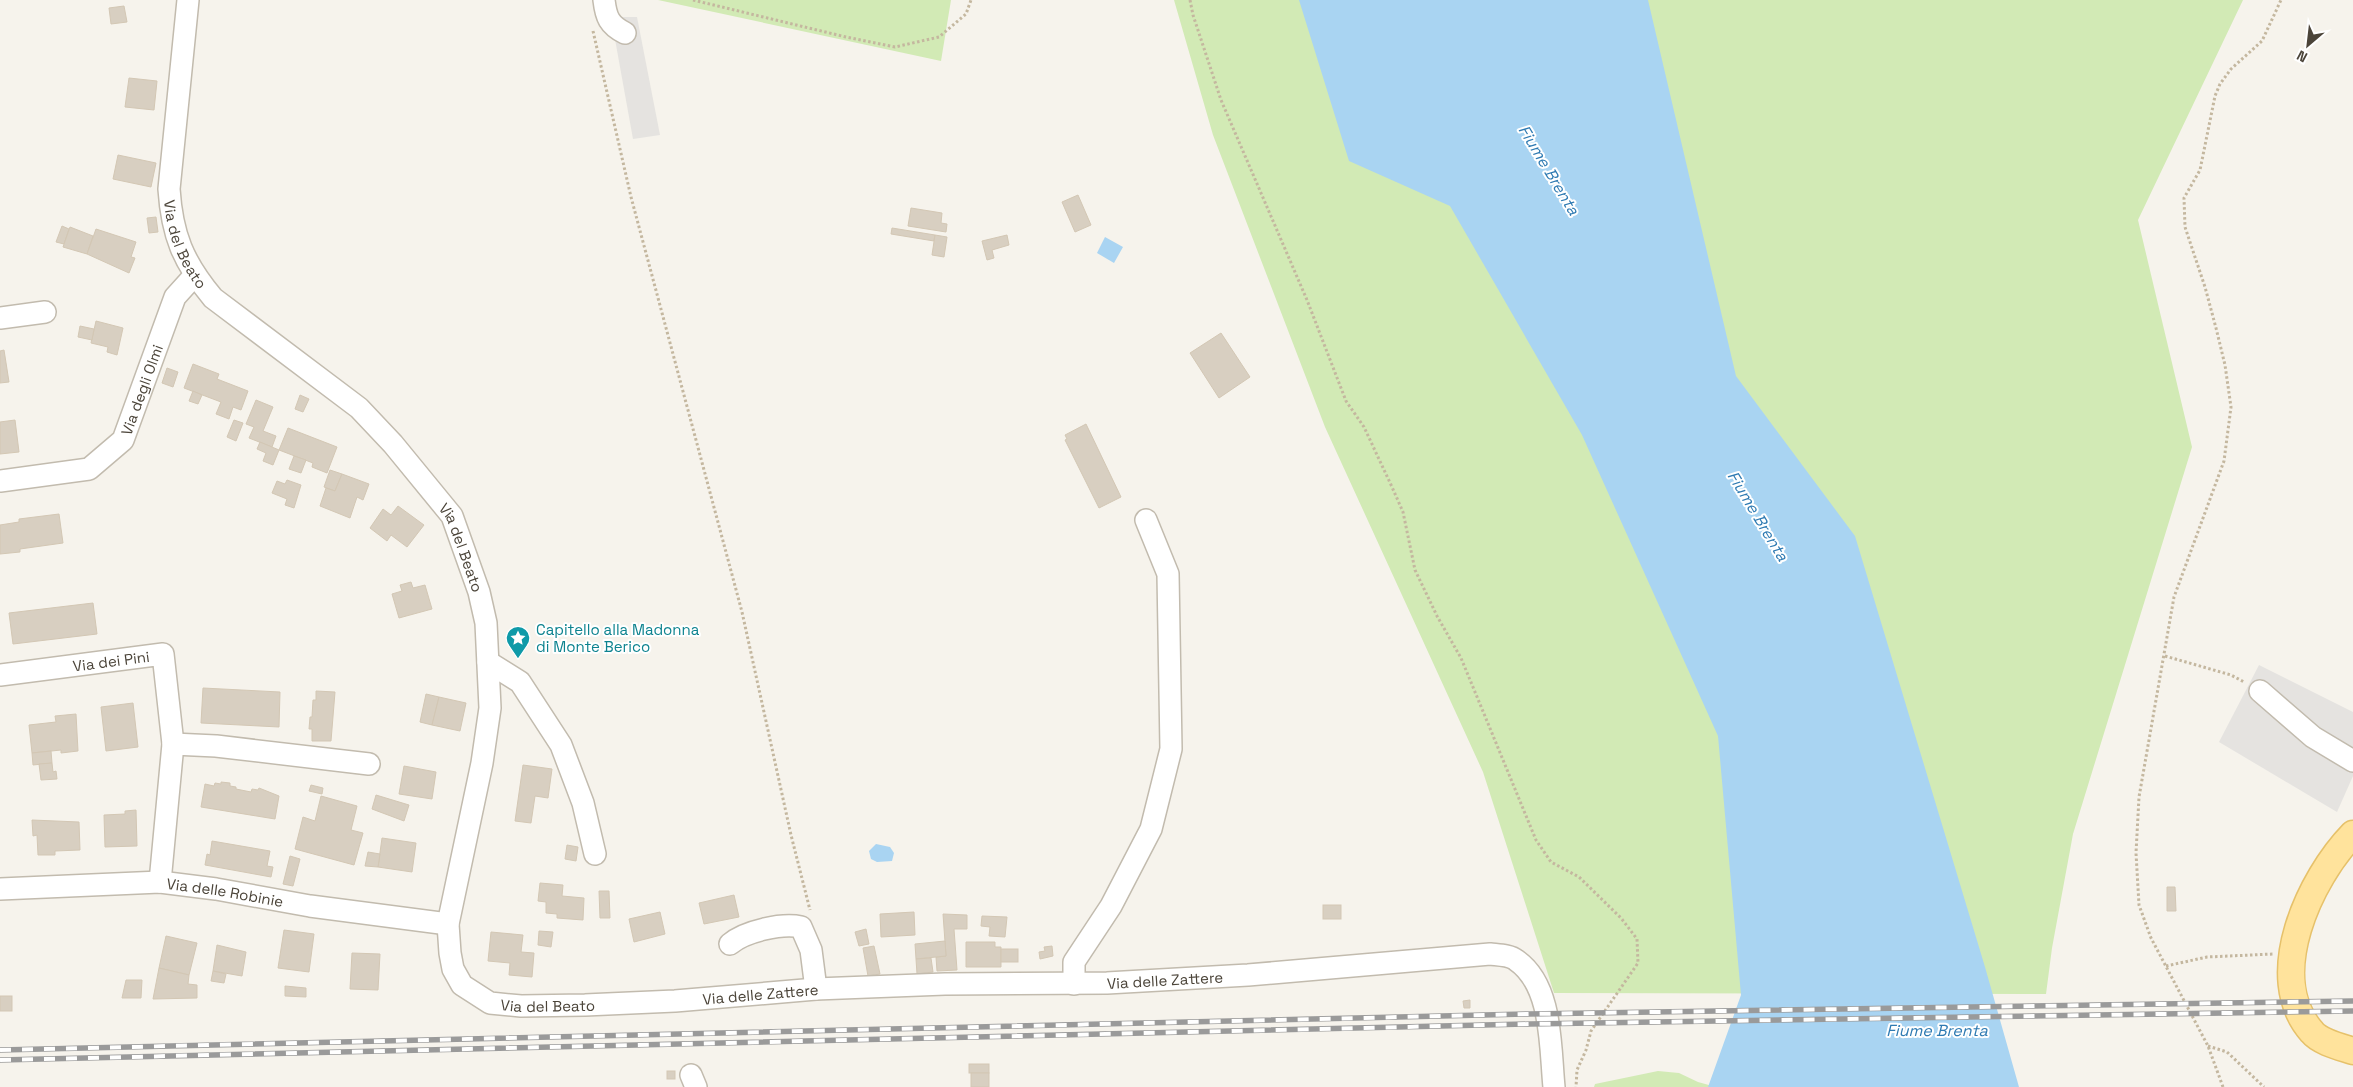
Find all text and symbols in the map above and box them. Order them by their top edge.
north arrow [2283,20,2333,70]
text: N [2294,46,2310,67]
water label: Fiume Brenta [1514,121,1585,220]
street label: Via del Beato [160,199,211,292]
street label: Via degli Olmi [116,342,166,438]
water label: Fiume Brenta [1723,467,1794,566]
street label: Via del Beato [435,499,488,594]
place label: Capitello alla Madonna di Monte Berico [536,620,700,656]
place icon: Capitello alla Madonna di Monte Berico [505,625,531,659]
street label: Via dei Pini [72,646,151,675]
street label: Via delle Robinie [166,873,285,911]
street label: Via delle Zattere [1106,967,1224,992]
street label: Via delle Zattere [702,979,819,1008]
street label: Via del Beato [500,995,596,1016]
water label: Fiume Brenta [1886,1020,1989,1041]

